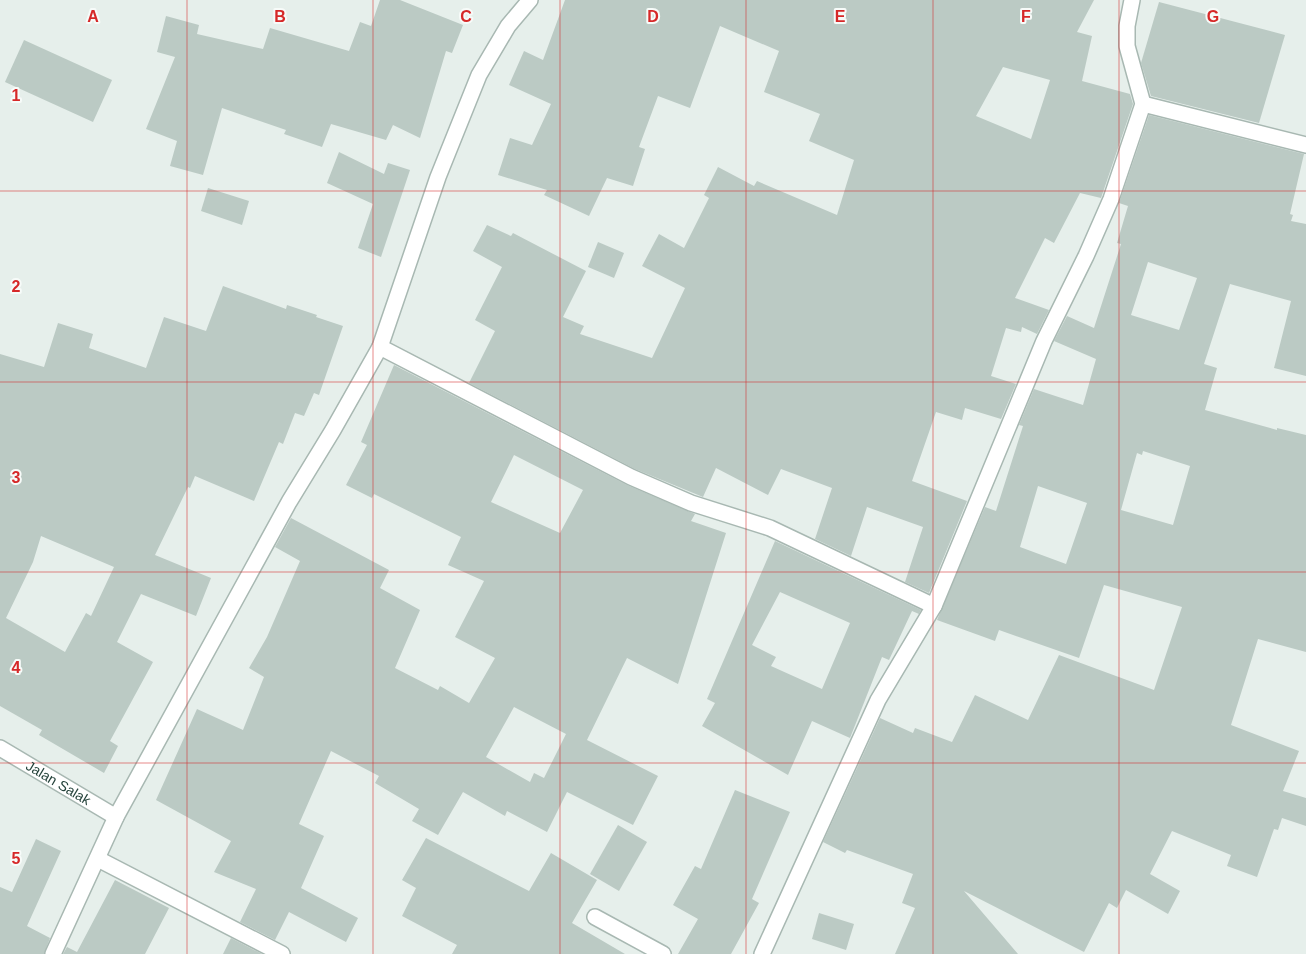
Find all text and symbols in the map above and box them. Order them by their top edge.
text: A [87,8,99,25]
text: B [274,8,286,25]
text: C [460,8,472,25]
text: D [647,8,659,25]
text: E [835,8,846,25]
text: F [1021,8,1031,25]
text: G [1207,8,1219,25]
text: 1 [12,87,21,104]
text: 2 [12,278,21,295]
text: 3 [12,469,21,486]
text: 4 [12,659,21,676]
street label: Jalan Salak [23,757,95,809]
text: 5 [12,850,21,867]

